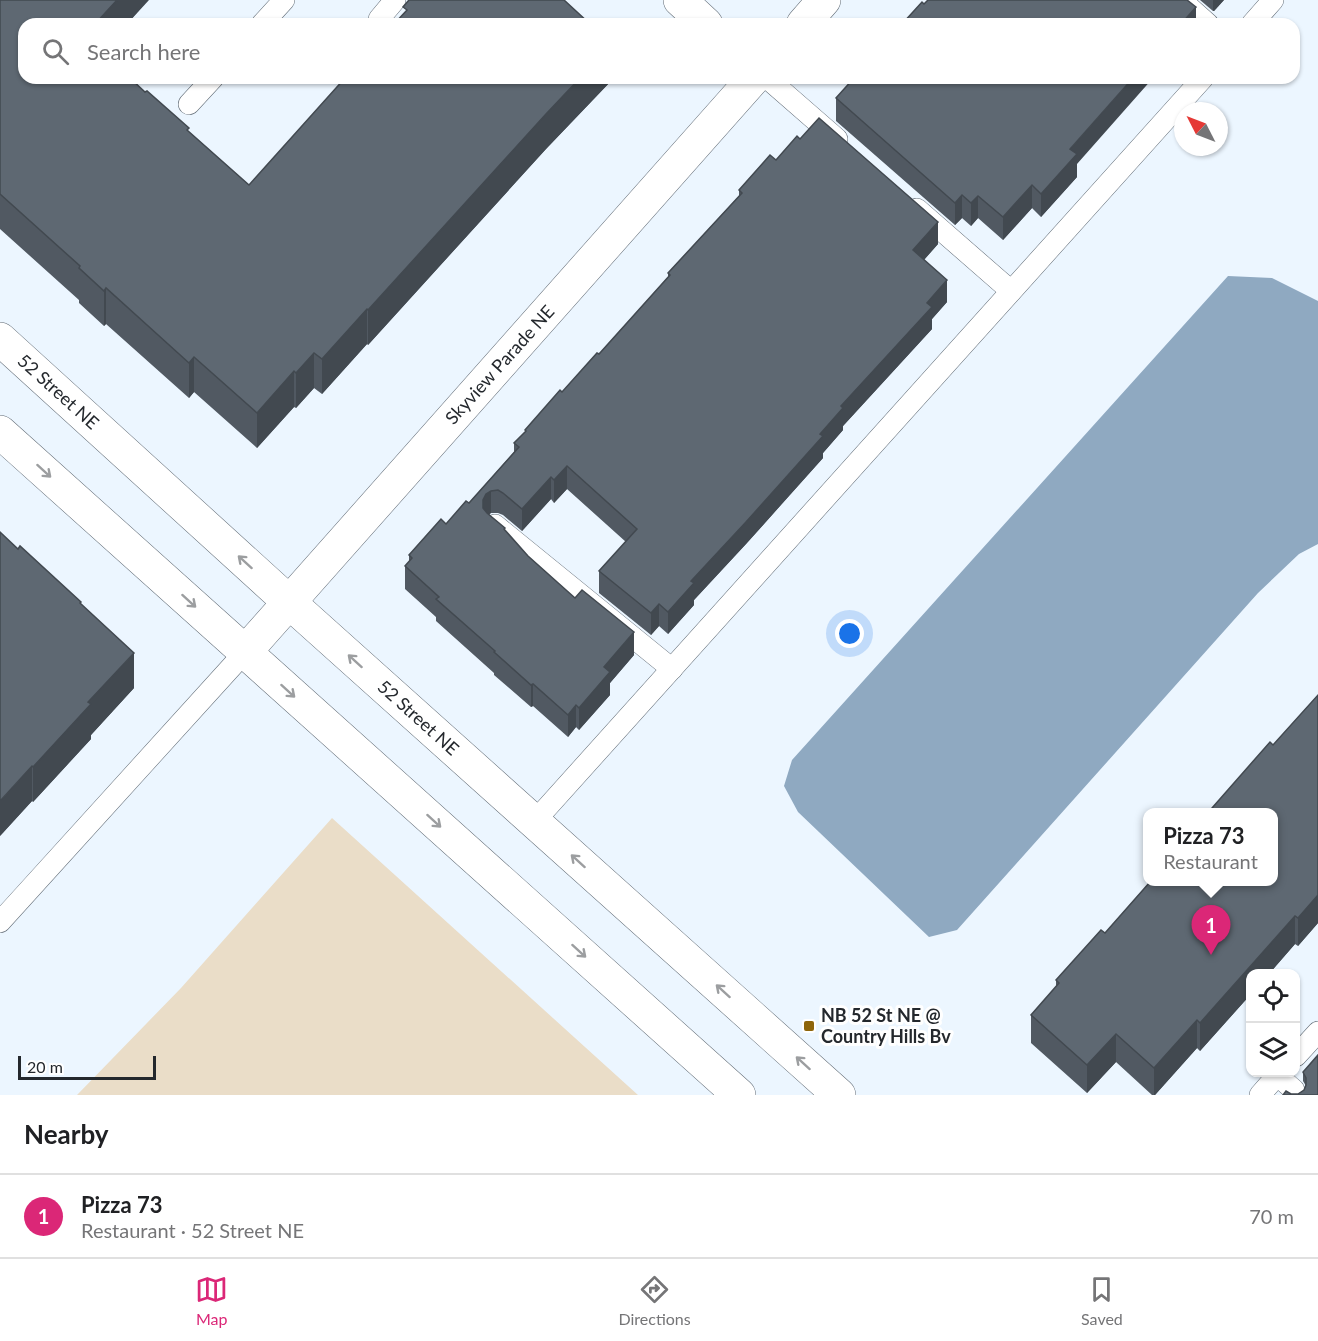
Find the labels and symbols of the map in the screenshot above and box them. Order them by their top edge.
north arrow [1174,102,1228,156]
street label: Skyview Parade NE [440,300,558,428]
street label: 52 Street NE [14,349,104,433]
one-way arrow [36,464,51,478]
one-way arrow [238,555,253,569]
one-way arrow [181,594,196,608]
your location [835,619,864,648]
one-way arrow [348,654,363,668]
street label: 52 Street NE [374,675,464,759]
one-way arrow [281,684,296,698]
one-way arrow [426,814,441,828]
one-way arrow [571,854,586,868]
pin: 1 [1192,906,1230,955]
one-way arrow [571,944,586,958]
one-way arrow [716,984,731,998]
place label: NB 52 St NE @ Country Hills Bv [821,1004,951,1047]
marker: NB 52 St NE @ Country Hills Bv [802,1019,816,1033]
scale bar [18,1053,156,1080]
one-way arrow [796,1056,811,1070]

